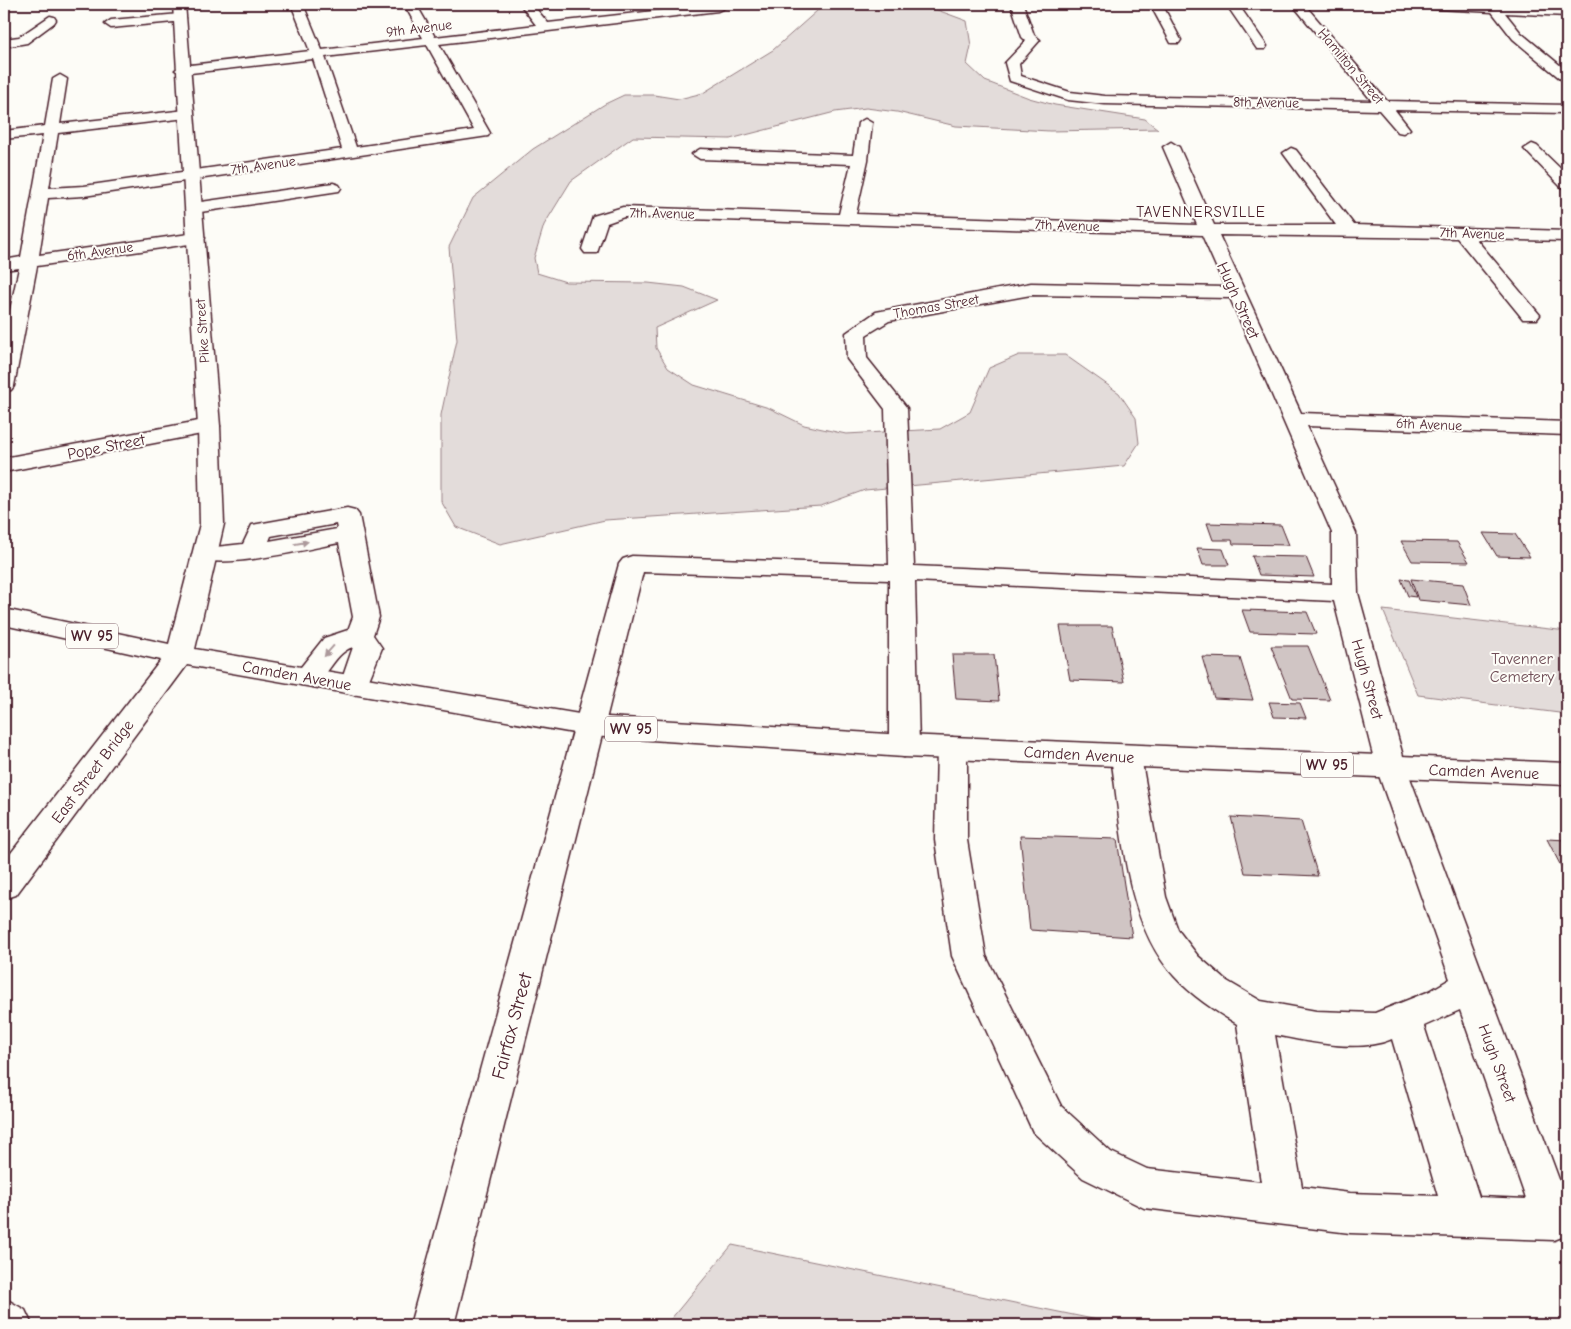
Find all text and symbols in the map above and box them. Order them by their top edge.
street label: 9th Avenue [385,16,453,41]
street label: Hamilton Street [1314,25,1388,108]
street label: 8th Avenue [1233,93,1299,112]
street label: 7th Avenue [229,153,297,178]
district label: TAVENNERSVILLE [1136,203,1266,221]
street label: 7th Avenue [629,204,695,223]
street label: 7th Avenue [1034,216,1100,235]
street label: 7th Avenue [1439,224,1505,243]
street label: 6th Avenue [66,238,134,265]
street label: Hugh Street [1213,259,1263,342]
street label: Thomas Street [892,290,981,322]
street label: Pike Street [192,297,213,364]
street label: 6th Avenue [1396,415,1462,434]
street label: Pope Street [66,431,147,463]
one-way arrow [294,538,310,546]
road number: WV 95 [66,624,118,648]
street label: Hugh Street [1348,637,1386,722]
one-way arrow [324,644,335,657]
park label: Tavenner Cemetery [1490,650,1555,686]
street label: Camden Avenue [241,658,353,694]
street label: East Street Bridge [48,716,138,827]
road number: WV 95 [605,716,657,742]
street label: Camden Avenue [1023,743,1135,767]
road number: WV 95 [1301,752,1353,778]
street label: Camden Avenue [1428,761,1540,783]
street label: Fairfax Street [487,970,537,1082]
street label: Hugh Street [1475,1022,1520,1105]

